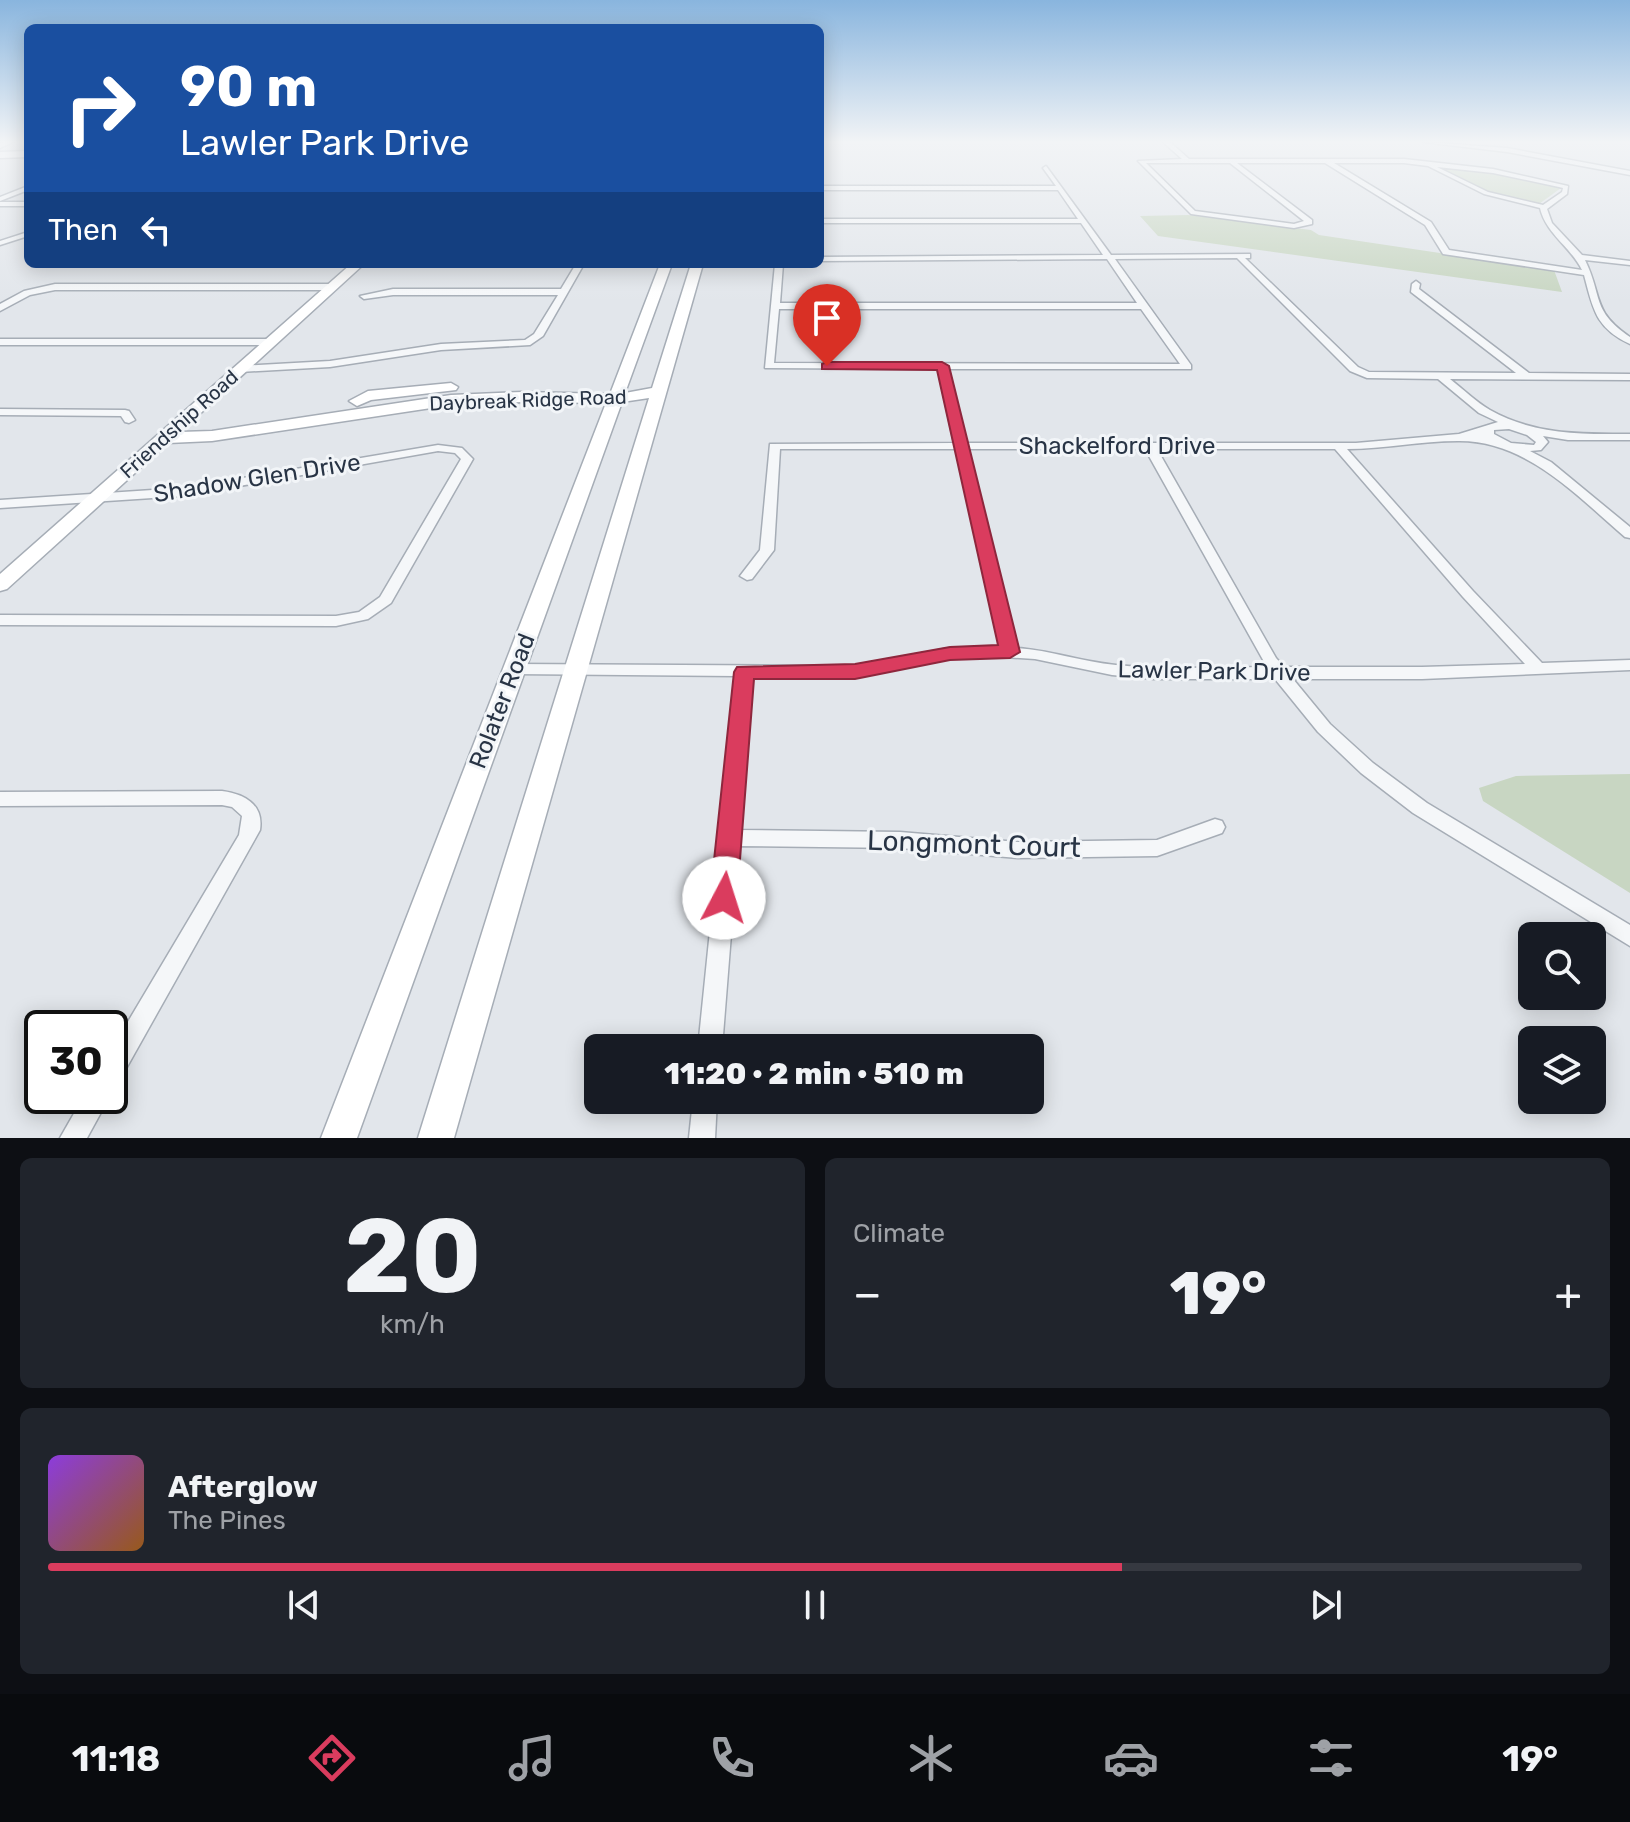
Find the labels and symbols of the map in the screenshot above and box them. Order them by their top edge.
pin [793,284,861,366]
street label: Friendship Road [115,365,243,483]
street label: Daybreak Ridge Road [429,385,627,415]
street label: Shackelford Drive [1019,432,1215,460]
street label: Shadow Glen Drive [152,448,362,508]
street label: Rolater Road [463,629,541,773]
street label: Lawler Park Drive [1117,655,1311,687]
street label: Longmont Court [867,824,1082,864]
position arrow [682,856,766,940]
speed limit sign: 30 [24,1010,128,1114]

